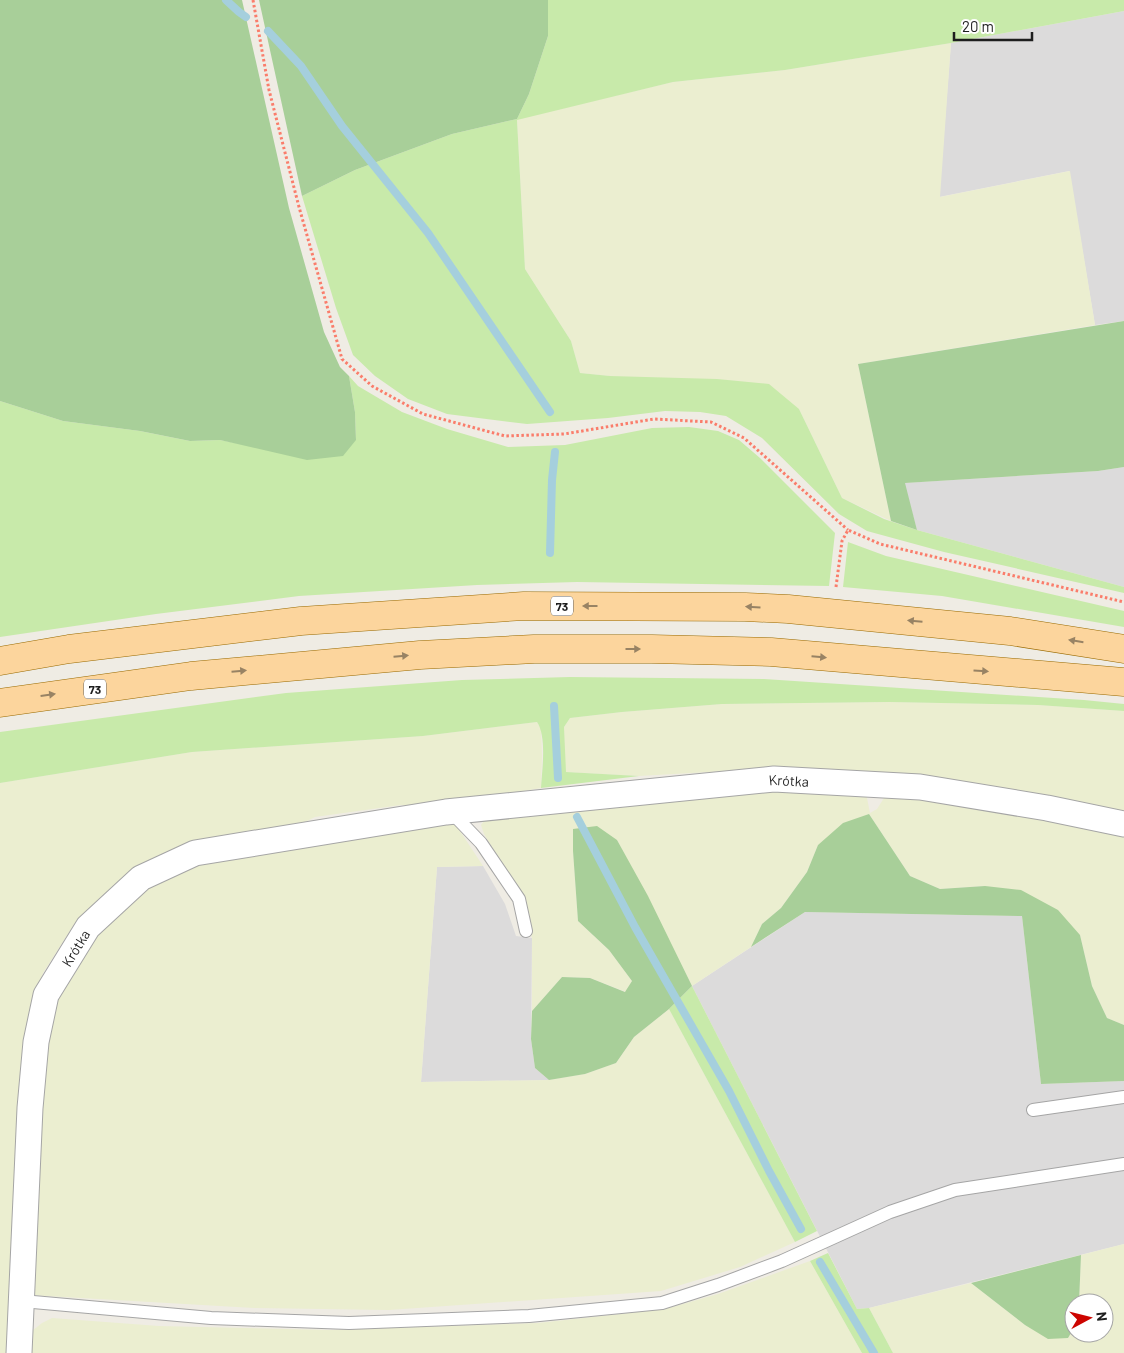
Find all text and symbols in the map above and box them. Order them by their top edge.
scale bar [954,10,1032,42]
text: 20 m [962,17,994,35]
road number: 73 [551,596,573,616]
one-way arrow [582,602,598,610]
one-way arrow [744,603,760,611]
one-way arrow [906,617,922,625]
one-way arrow [1067,637,1083,645]
one-way arrow [626,645,642,653]
one-way arrow [393,652,409,660]
one-way arrow [812,653,828,661]
one-way arrow [232,667,248,675]
one-way arrow [974,667,990,675]
road number: 73 [84,680,106,699]
one-way arrow [41,691,57,699]
street label: Krótka [768,770,809,789]
street label: Krótka [57,926,93,969]
north arrow [1064,1293,1114,1343]
text: N [1093,1311,1111,1322]

